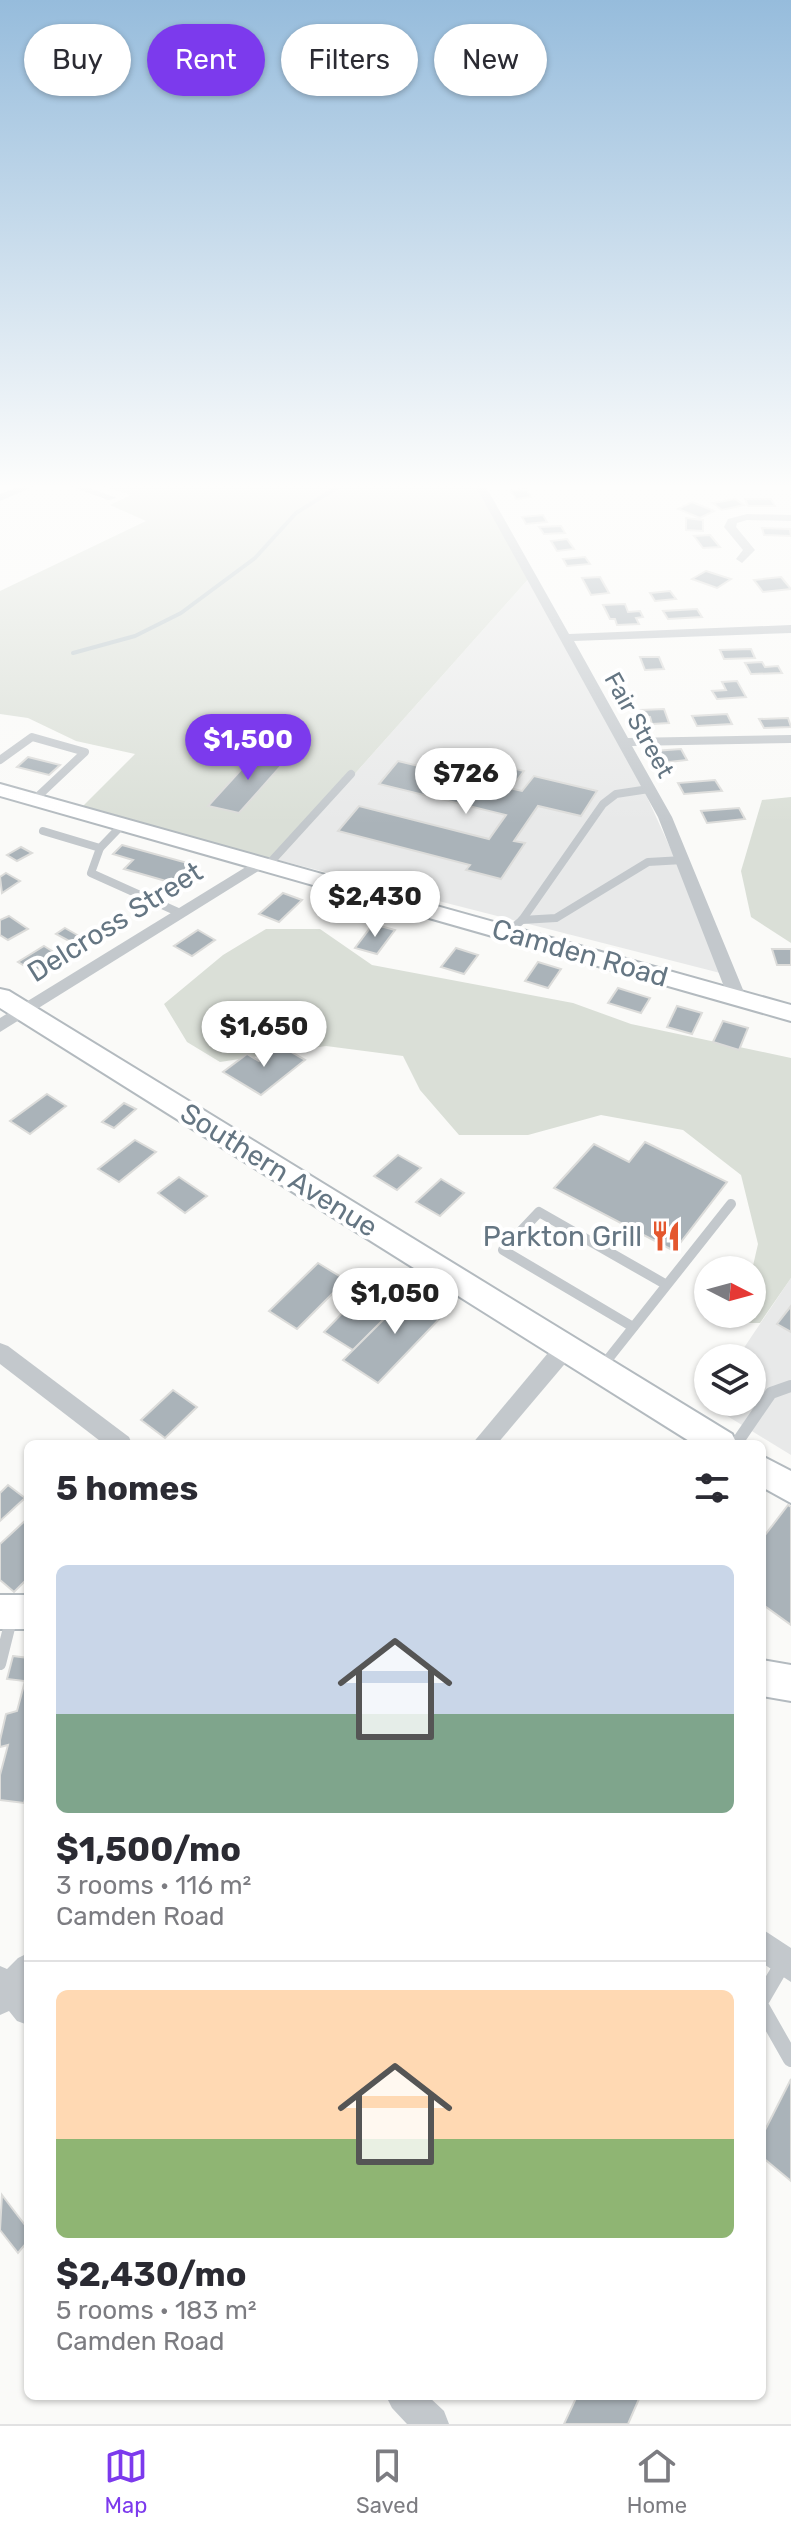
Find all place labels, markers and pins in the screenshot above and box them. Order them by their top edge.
pin: $1,500 [183,714,313,782]
pin: $726 [419,748,513,816]
pin: $2,430 [310,871,440,939]
pin: $1,650 [199,1001,329,1069]
restaurant icon: Parkton Grill [649,1219,683,1253]
place label: Parkton Grill [483,1220,642,1253]
pin: $1,050 [330,1268,460,1336]

